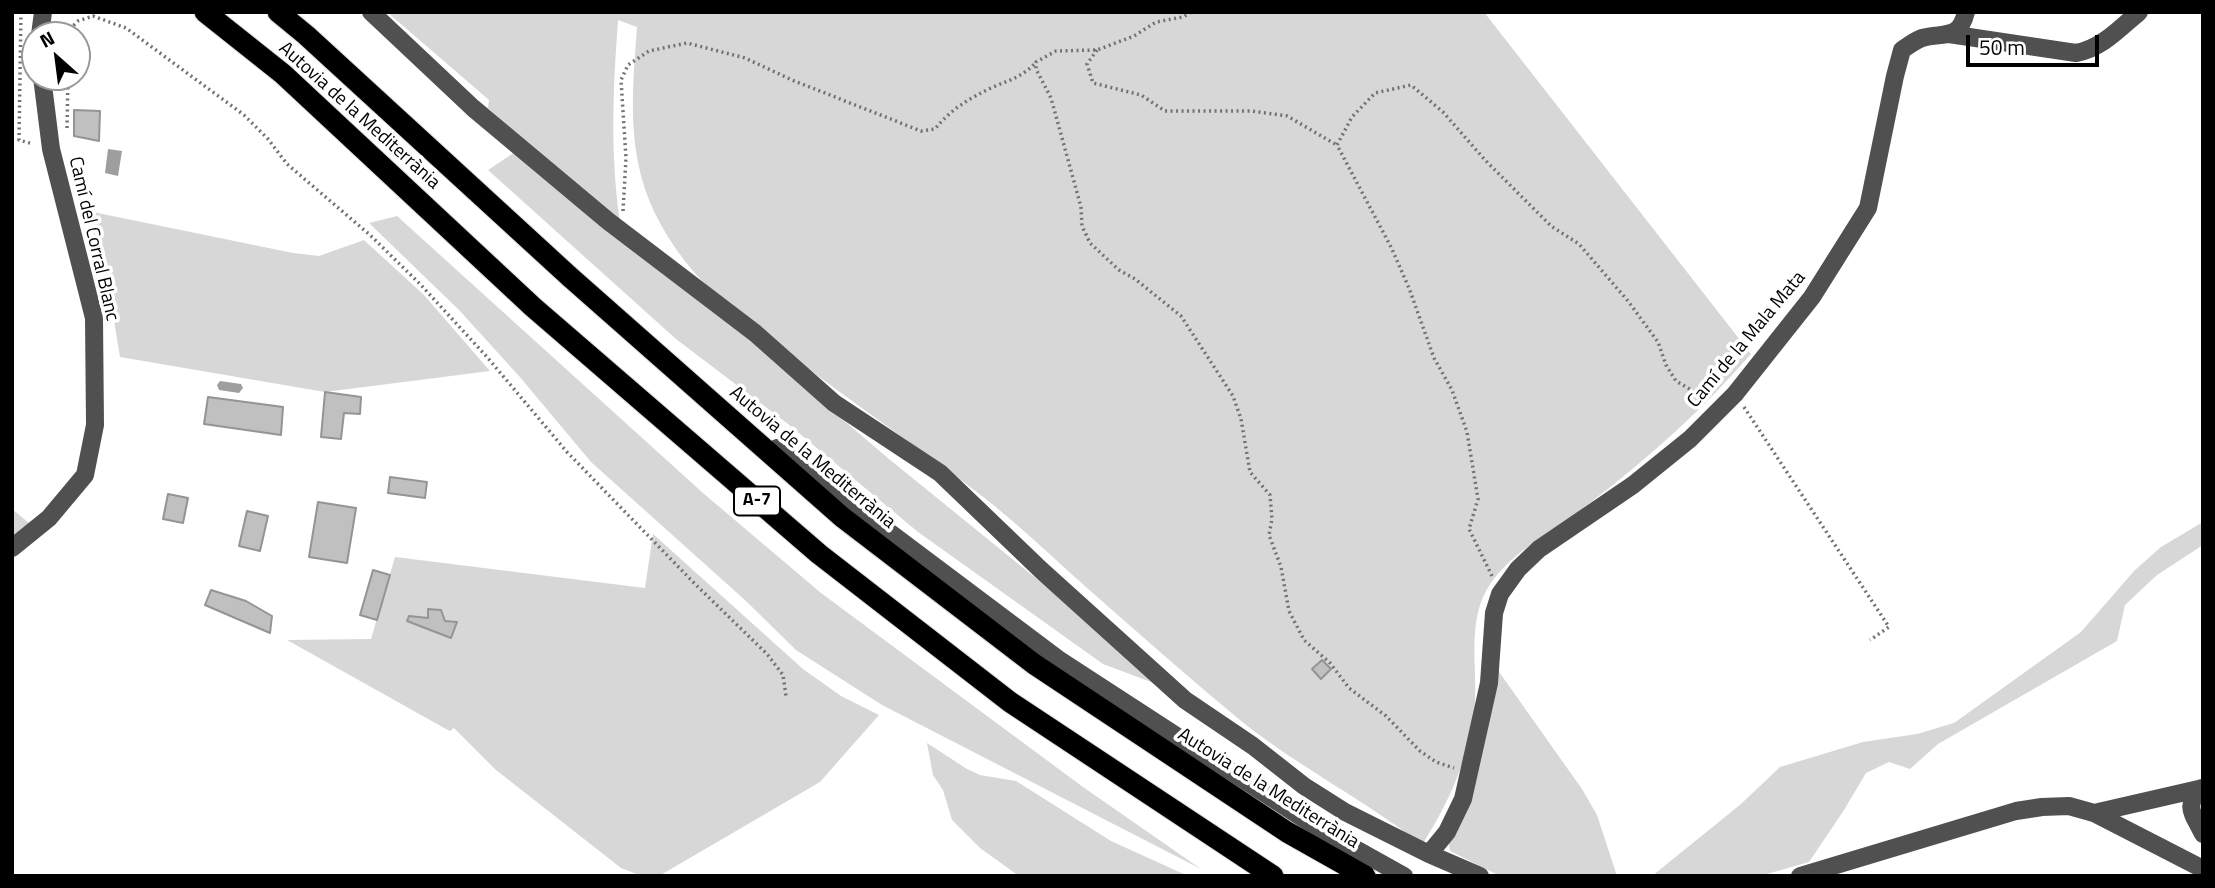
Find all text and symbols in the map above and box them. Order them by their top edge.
north arrow [21,21,91,91]
scale bar [1970,21,2103,65]
text: N [34,23,59,55]
text: 50 m [1979,31,2025,63]
street label: Autovia de la Mediterrània [274,37,444,195]
street label: Camí del Corral Blanc [63,155,123,323]
street label: Camí de la Mala Mata [1683,267,1811,413]
street label: Autovia de la Mediterrània [724,382,900,534]
road number: A-7 [734,486,780,516]
street label: Autovia de la Mediterrània [1173,724,1363,854]

